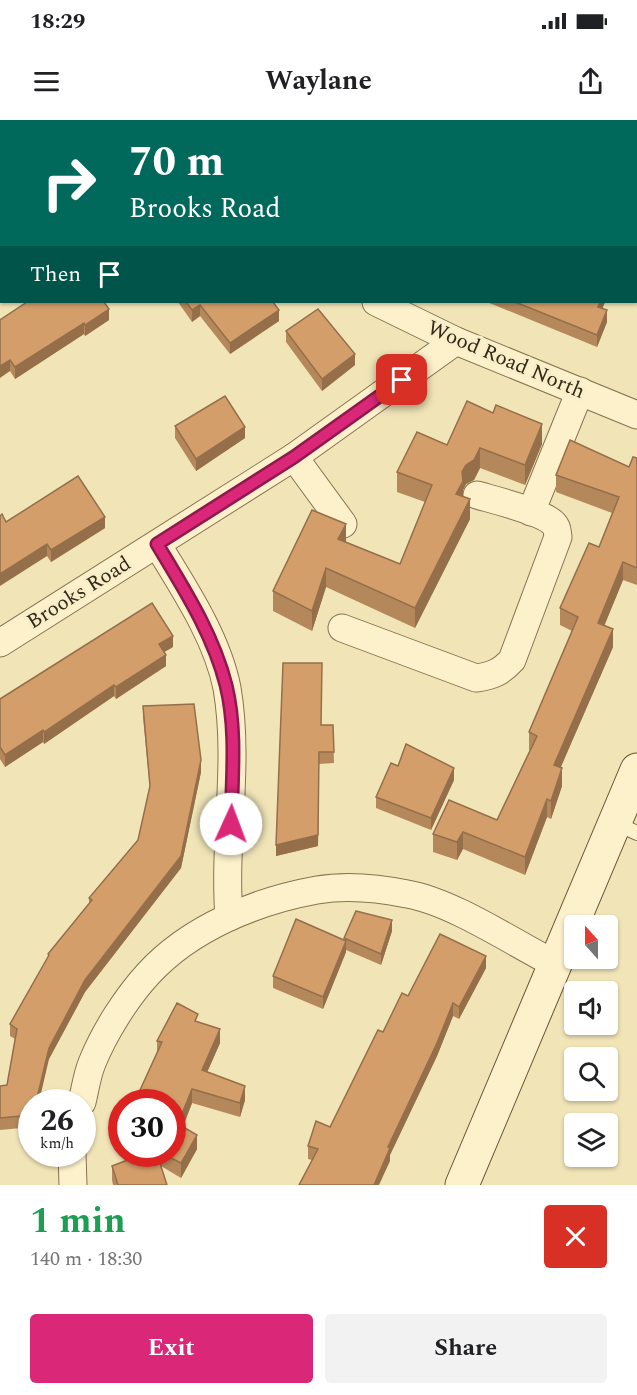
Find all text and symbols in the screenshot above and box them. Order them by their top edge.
text: 18:29 [30,5,85,38]
text: Waylane [265,60,372,102]
icon: menu [30,65,63,98]
icon: share [574,65,607,98]
text: 70 m [129,131,224,194]
icon: right [30,144,108,222]
text: Brooks Road [129,188,281,230]
text: Then [30,258,81,291]
icon: arrive [93,258,126,291]
street label: Wood Road North [422,312,590,408]
pin [376,354,427,405]
icon: arrive [385,363,418,396]
street label: Brooks Road [21,548,137,638]
position arrow [199,792,263,856]
north arrow [564,915,618,969]
map controls [564,915,618,1167]
button: sound [564,981,618,1035]
button: search [564,1047,618,1101]
speed limit sign: 30 [108,1089,186,1167]
text: 26 [40,1098,74,1144]
button: layers [564,1113,618,1167]
text: km/h [40,1132,74,1155]
text: 1 min [30,1194,126,1249]
button: close [544,1205,607,1268]
text: 140 m · 18:30 [30,1244,142,1274]
button: Exit [30,1314,313,1383]
button: Share [325,1314,607,1383]

